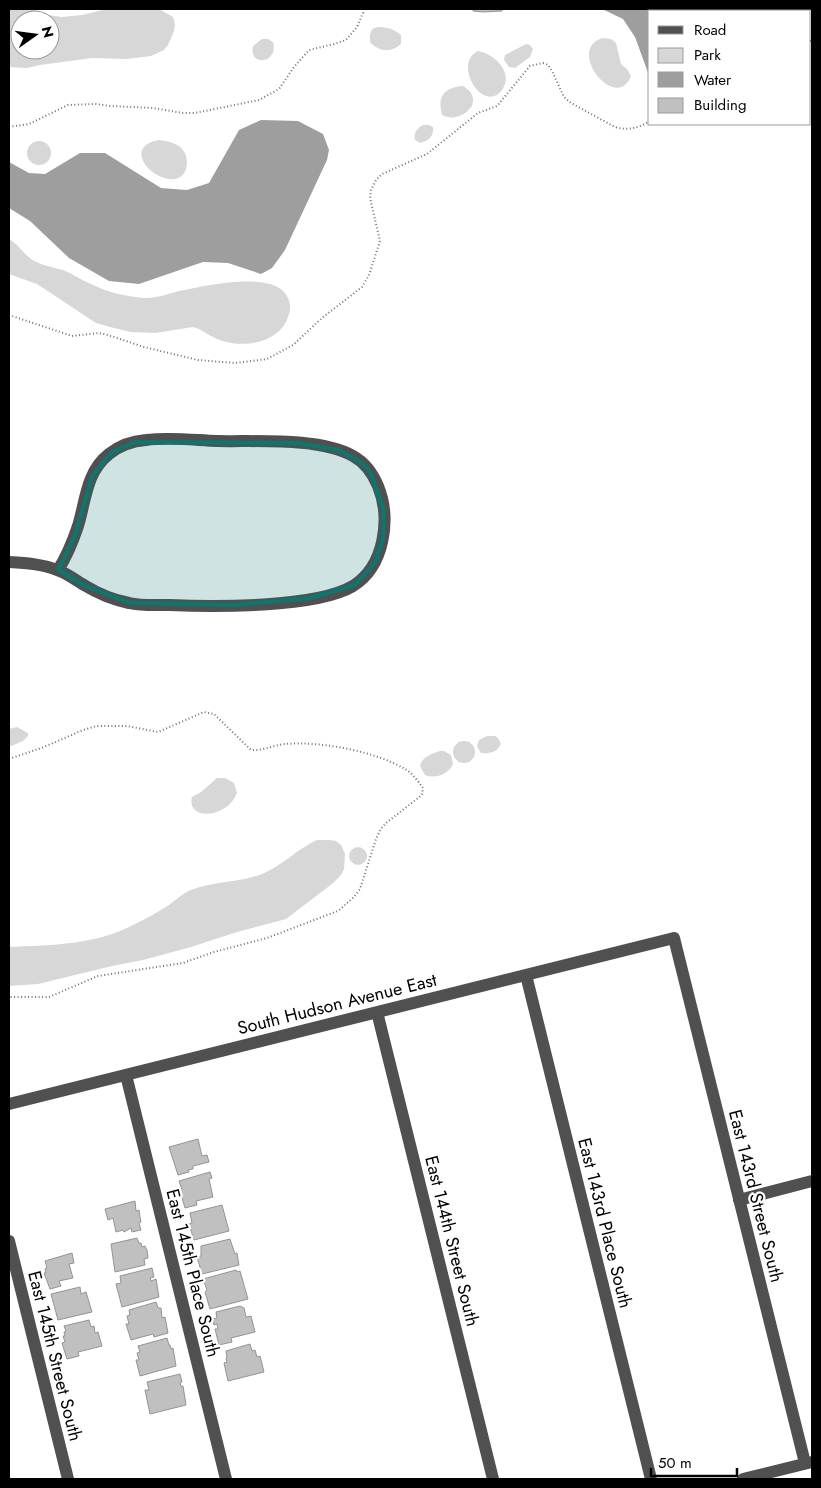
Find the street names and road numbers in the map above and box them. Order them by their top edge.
street label: South Hudson Avenue East [235,966,440,1041]
street label: East 143rd Street South [722,1107,790,1285]
street label: East 143rd Place South [571,1135,639,1311]
street label: East 144th Street South [418,1153,486,1329]
street label: East 145th Place South [160,1186,226,1360]
street label: East 145th Street South [21,1268,89,1444]

